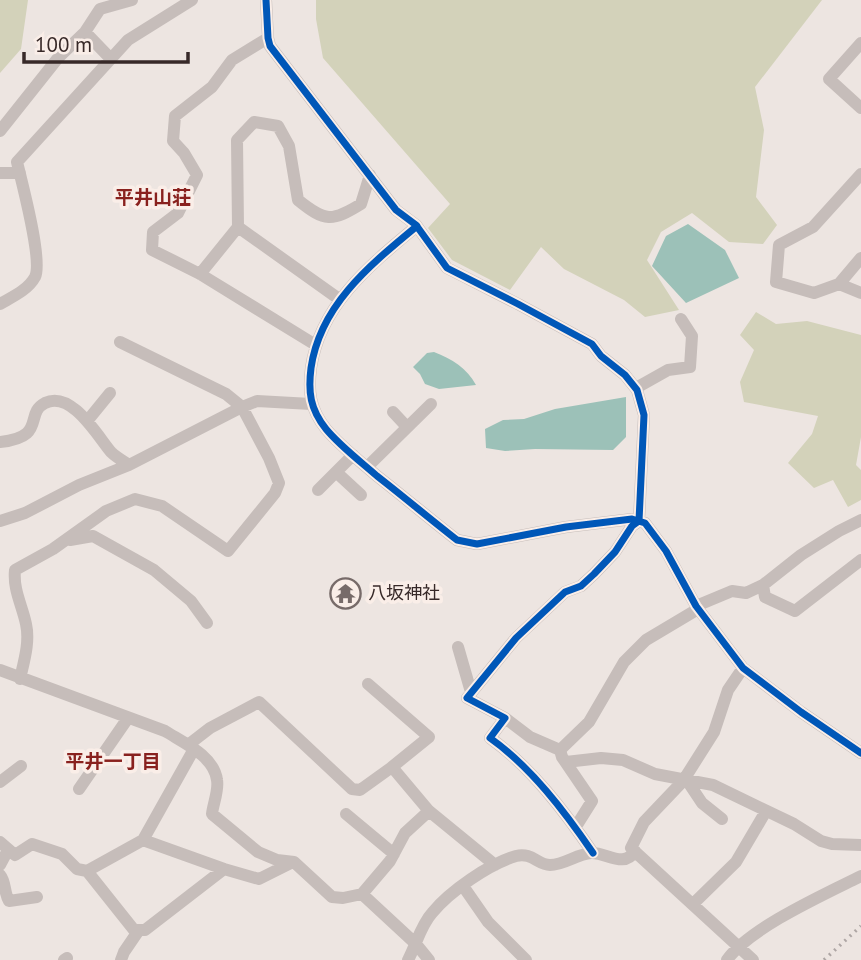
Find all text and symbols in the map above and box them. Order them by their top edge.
scale bar [24,21,189,65]
text: 100 m [35,31,92,58]
district label: 平井山荘 [115,185,191,209]
temple icon: 八坂神社 [328,576,362,610]
place label: 八坂神社 [368,581,440,604]
district label: 平井一丁目 [65,749,161,773]

